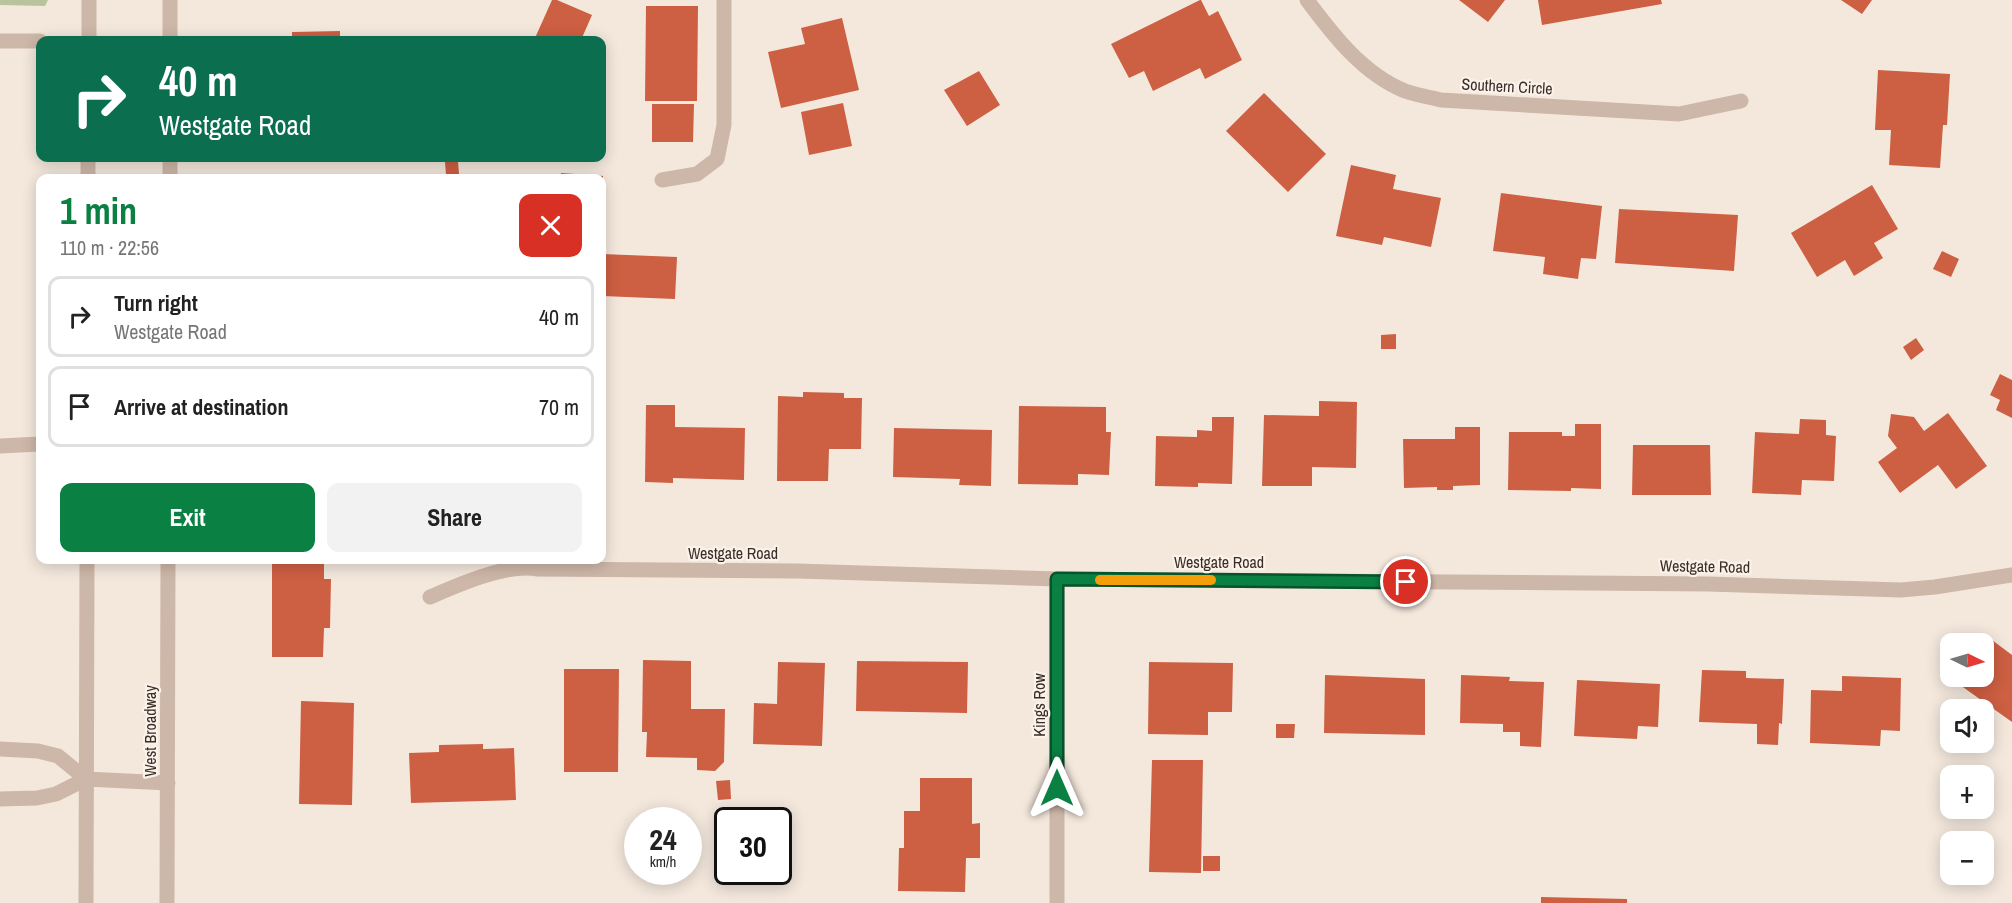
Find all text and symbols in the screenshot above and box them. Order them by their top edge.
text: 40 m [159,53,238,109]
icon: right [60,60,138,138]
street label: Southern Circle [1461,73,1553,99]
text: Westgate Road [159,107,311,143]
text: 1 min [60,187,137,235]
button: close [519,194,582,257]
text: 110 m · 22:56 [60,234,159,261]
text: Turn right [114,288,198,318]
icon: right [63,300,96,333]
text: 40 m [539,302,579,332]
text: Westgate Road [114,318,227,345]
icon: arrive [63,390,96,423]
text: Arrive at destination [114,392,288,422]
text: 70 m [539,392,579,422]
button: Exit [60,483,315,552]
button: Share [327,483,582,552]
street label: Westgate Road [688,542,778,564]
street label: Westgate Road [1174,551,1264,573]
street label: Westgate Road [1660,554,1750,578]
pin [1380,556,1431,607]
icon: arrive [1389,565,1422,598]
north arrow [1940,633,1994,687]
map controls [1940,633,1994,885]
street label: Kings Row [1028,673,1050,737]
street label: West Broadway [139,685,161,777]
button: sound [1940,699,1994,753]
position arrow [1025,756,1089,820]
button: + [1940,765,1994,819]
speed limit sign: 30 [714,807,792,885]
text: 24 [649,819,677,859]
button: − [1940,831,1994,885]
text: km/h [650,851,676,872]

